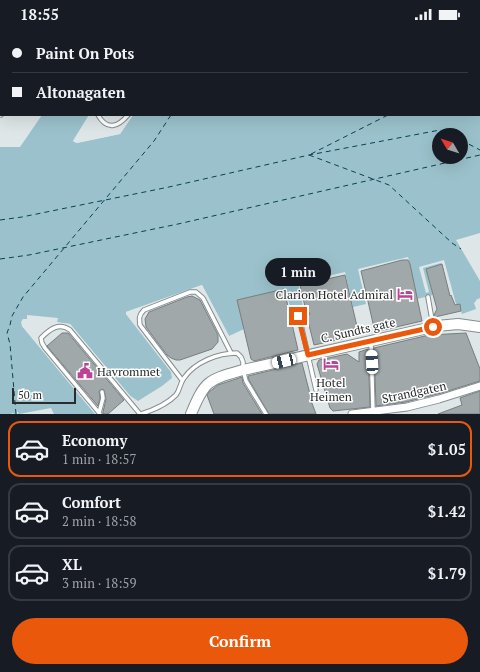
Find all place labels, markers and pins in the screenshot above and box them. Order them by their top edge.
hotel icon: Clarion Hotel Admiral [396,285,414,303]
place label: Clarion Hotel Admiral [276,287,393,302]
hotel icon: Hotel Heimen [322,355,340,373]
public building icon: Havrommet [76,362,94,380]
place label: Havrommet [97,364,161,379]
place label: Hotel Heimen [310,375,352,404]

